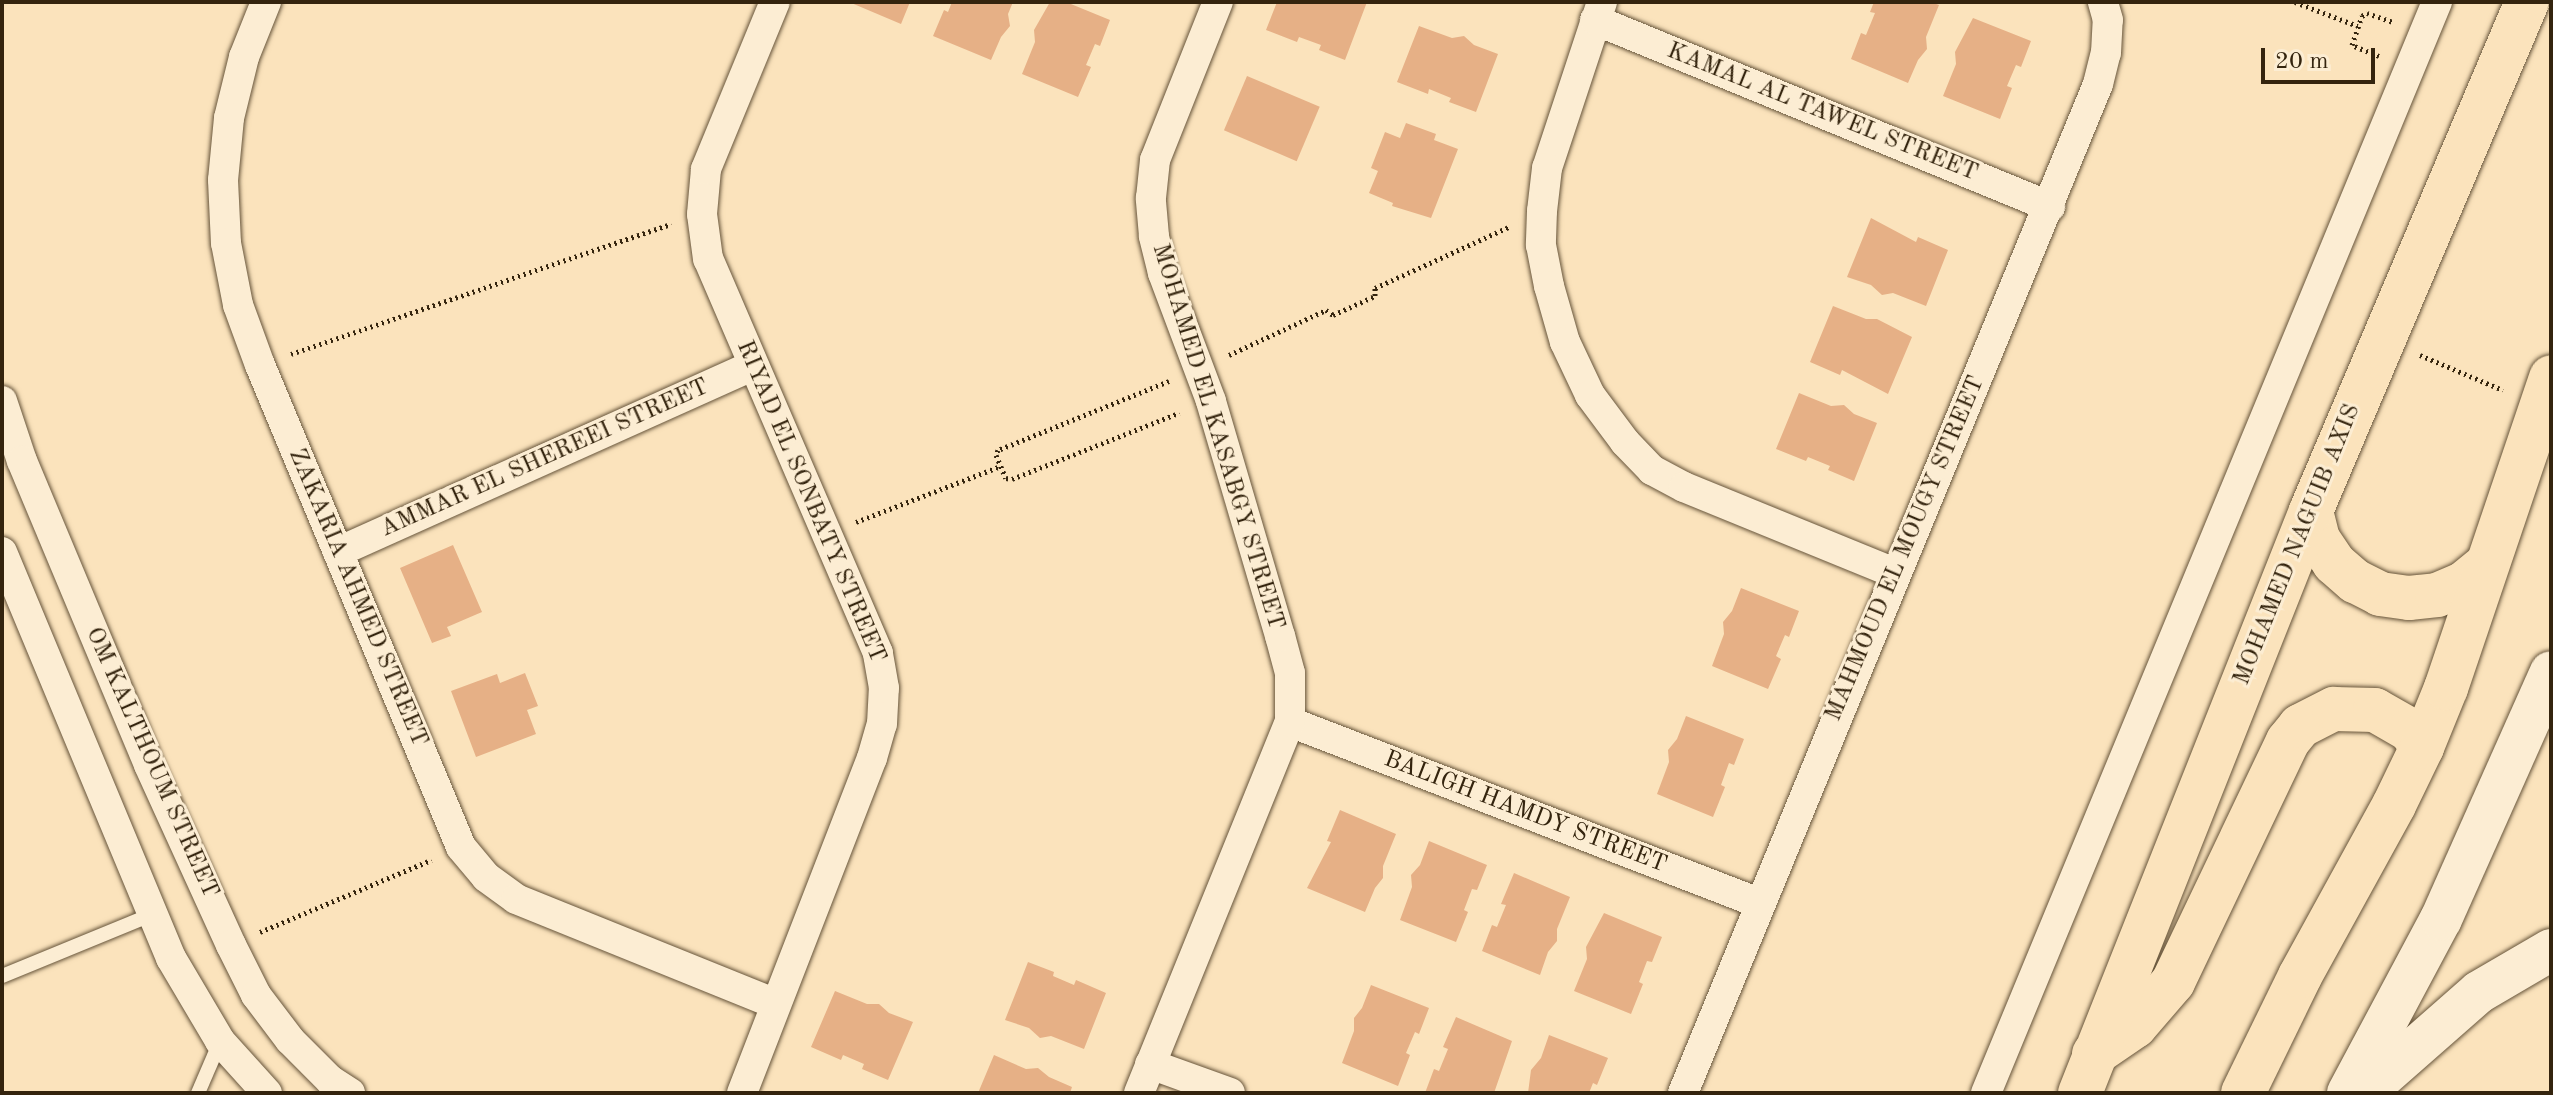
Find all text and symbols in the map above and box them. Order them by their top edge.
scale bar [2265,32,2379,82]
street label: KAMAL AL TAWEL STREET [1662,37,1982,189]
text: 20 m [2275,50,2329,74]
street label: MOHAMED EL KASABGY STREET [1144,240,1290,634]
street label: RIYAD EL SONBATY STREET [729,337,891,667]
street label: MAHMOUD EL MOUGY STREET [1820,372,1992,726]
street label: AMMAR EL SHEREEI STREET [376,373,714,545]
street label: MOHAMED NAGUIB AXIS [2228,400,2368,690]
street label: ZAKARIA AHMED STREET [281,445,433,751]
street label: OM KALTHOUM STREET [78,623,224,903]
street label: BALIGH HAMDY STREET [1379,746,1671,880]

